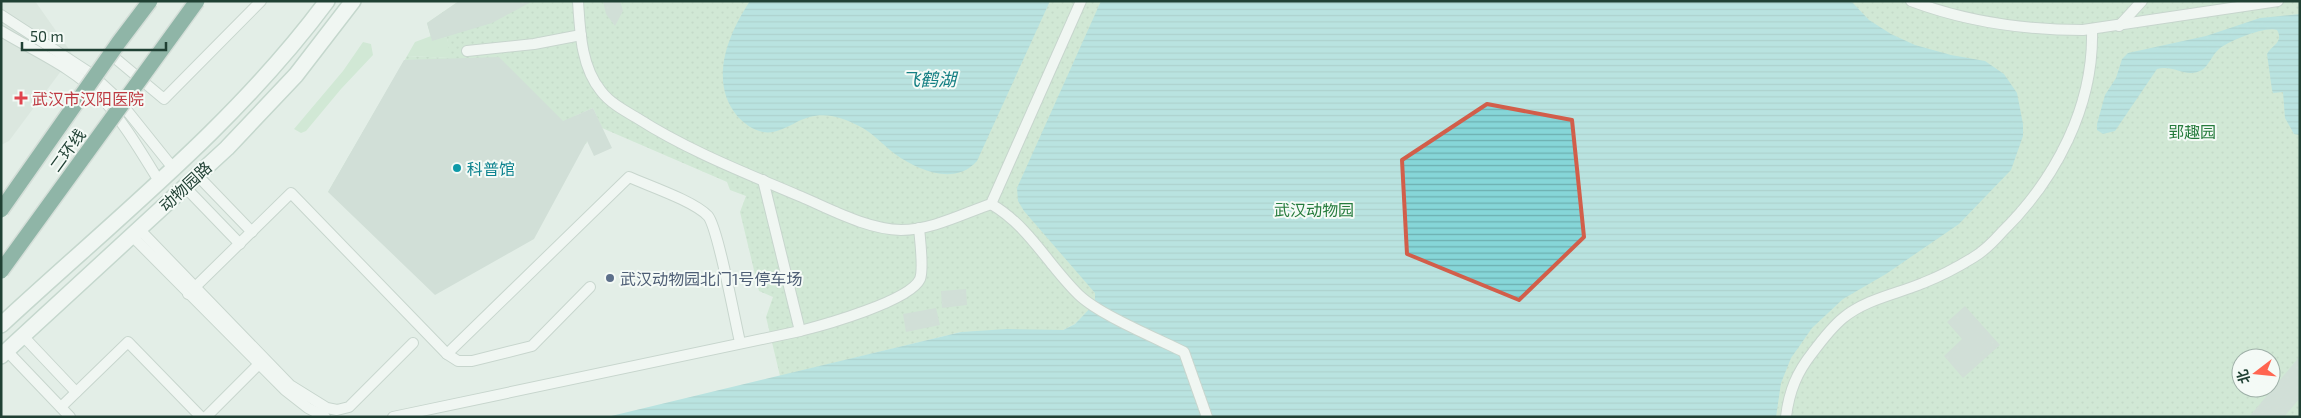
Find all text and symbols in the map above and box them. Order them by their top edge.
scale bar [22,20,166,52]
text: 50 m [30,27,64,45]
water label: 飞鹤湖 [902,68,959,90]
place label: 武汉市汉阳医院 [32,89,144,108]
marker: 武汉市汉阳医院 [14,91,28,105]
park label: 郢趣园 [2168,122,2216,141]
street label: 二环线 [45,125,89,175]
street label: 动物园路 [155,157,215,215]
place label: 科普馆 [467,159,515,178]
marker: 科普馆 [451,162,463,174]
park label: 武汉动物园 [1274,200,1354,219]
place label: 武汉动物园北门1号停车场 [620,269,802,288]
marker: 武汉动物园北门1号停车场 [604,272,616,284]
north arrow [2231,348,2281,398]
text: 北 [2233,368,2253,386]

